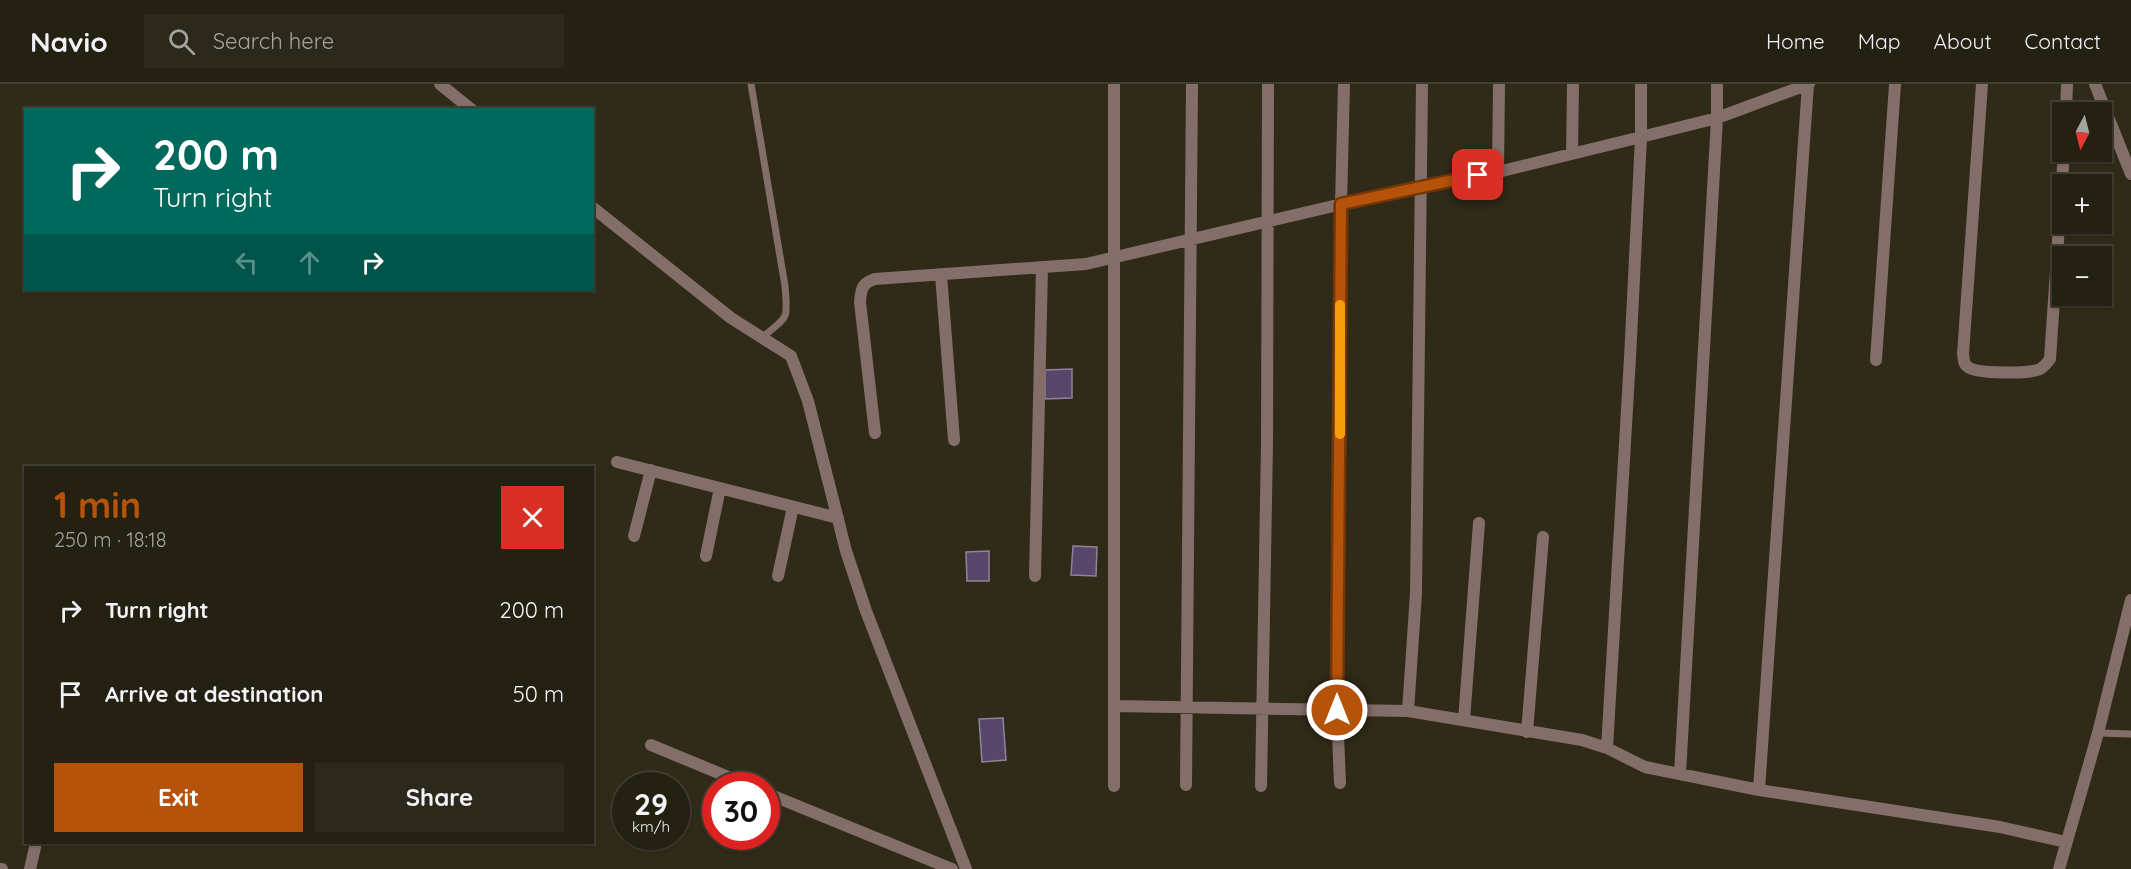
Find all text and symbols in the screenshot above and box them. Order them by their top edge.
search box [144,14,564,68]
text: Navio [30,24,108,59]
icon: search [165,25,198,58]
text: Search here [213,27,334,55]
text: Home [1766,28,1825,54]
text: Map [1858,28,1901,54]
text: About [1934,28,1992,54]
text: Contact [2025,28,2101,54]
north arrow [2052,102,2112,162]
map controls [2052,102,2112,306]
text: 200 m [153,128,279,181]
icon: right [54,132,132,210]
pin [1452,149,1503,200]
icon: arrive [1461,158,1494,191]
button: + [2052,174,2112,234]
text: Turn right [153,180,272,214]
icon: left [230,246,263,279]
icon: ahead [293,246,326,279]
icon: right [356,246,389,279]
button: − [2052,246,2112,306]
text: 1 min [54,482,141,527]
button: close [501,486,564,549]
text: 250 m · 18:18 [54,527,167,552]
icon: right [54,594,87,627]
text: Turn right [105,596,209,624]
text: 200 m [500,596,564,624]
icon: arrive [54,678,87,711]
position arrow [1305,678,1369,742]
text: Arrive at destination [105,680,323,708]
text: 50 m [513,680,564,708]
button: Exit [54,763,303,832]
button: Share [315,763,564,832]
speed limit sign: 30 [702,772,780,850]
text: 29 [634,785,668,823]
text: km/h [632,817,670,836]

